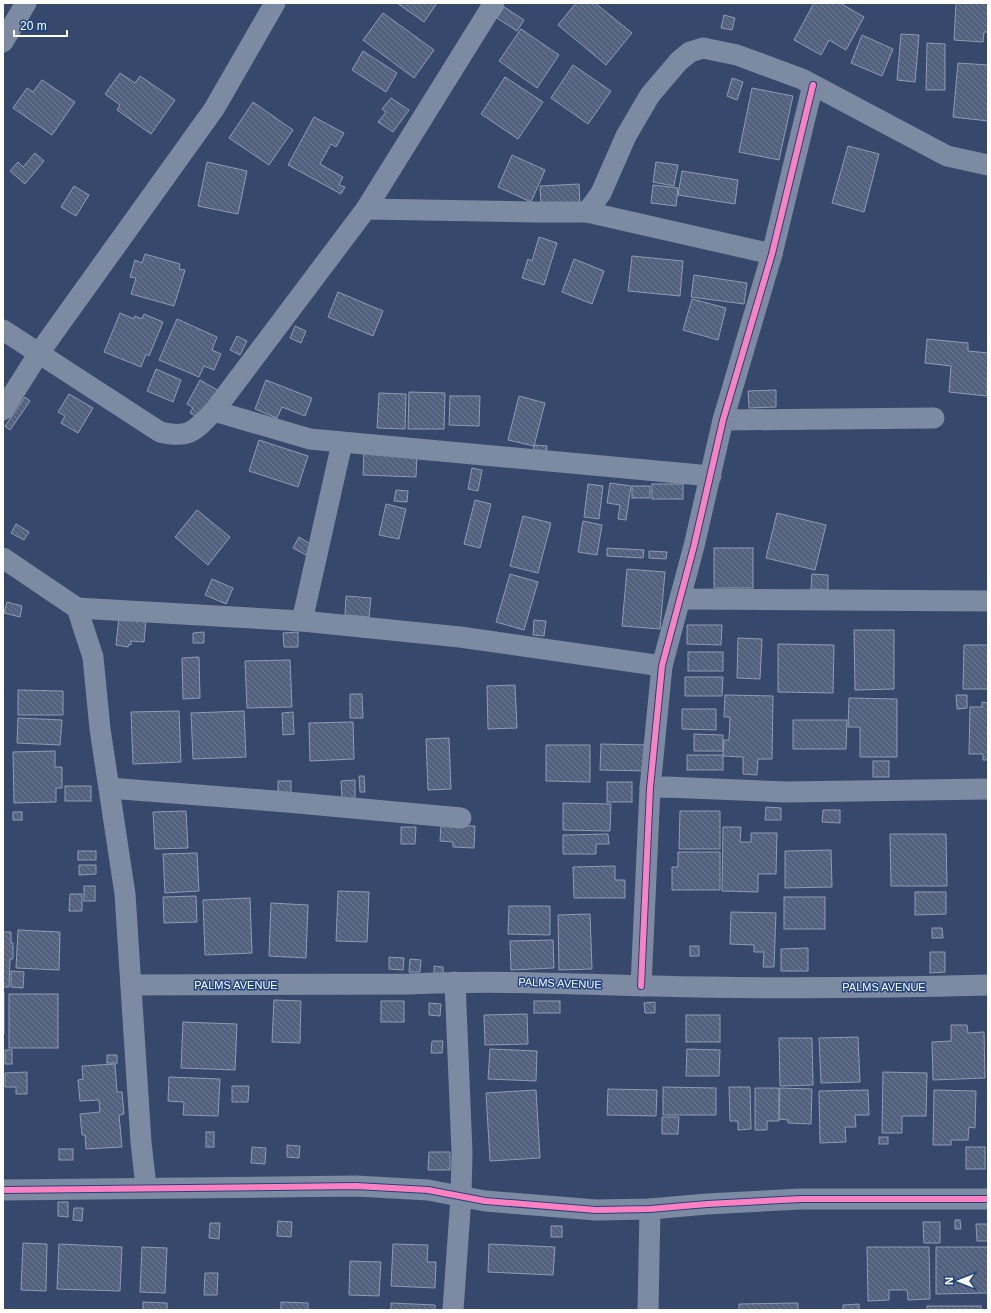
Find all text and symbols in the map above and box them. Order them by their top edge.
scale bar [14,12,67,38]
text: 20 m [20,19,47,33]
street label: PALMS AVENUE [518,976,602,990]
street label: PALMS AVENUE [194,979,278,991]
street label: PALMS AVENUE [842,981,926,993]
north arrow [939,1261,979,1301]
text: N [943,1277,955,1285]

